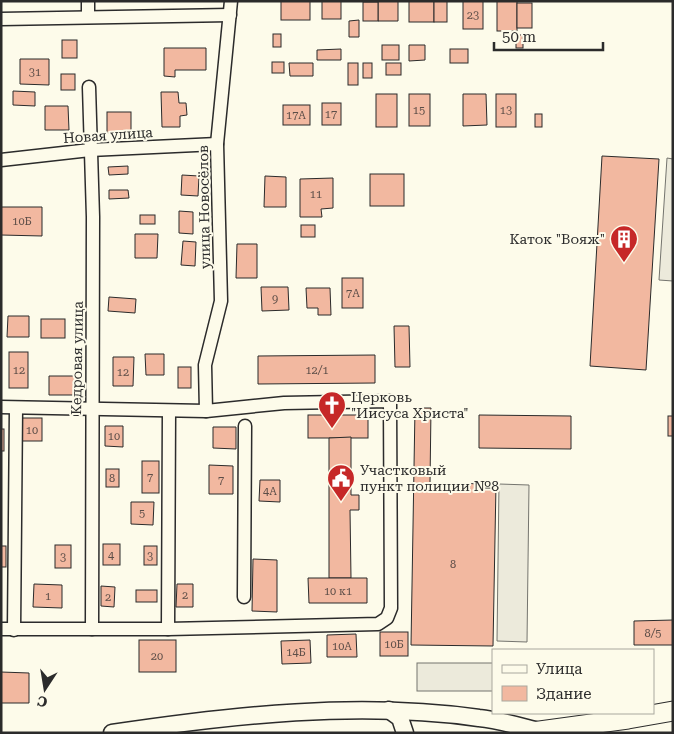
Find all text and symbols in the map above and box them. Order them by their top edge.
house number: 23 [467,9,479,22]
scale bar [494,20,603,52]
text: 50 m [502,28,537,46]
house number: 31 [29,66,41,79]
house number: 15 [413,104,425,117]
house number: 13 [500,104,512,117]
house number: 17 [325,108,337,121]
house number: 17А [286,109,306,122]
street label: Новая улица [63,124,154,146]
street label: улица Новосёлов [195,145,213,269]
house number: 11 [310,188,322,201]
house number: 10Б [12,215,32,228]
building icon: Каток "Вояж" [609,224,639,263]
place label: Каток "Вояж" [510,231,605,247]
house number: 7А [346,287,360,300]
house number: 9 [272,293,278,306]
street label: Кедровая улица [68,300,86,415]
house number: 12 [13,364,25,377]
house number: 12/1 [305,364,329,377]
house number: 12 [117,366,129,379]
place label: Церковь "Иисуса Христа" [351,389,469,421]
church icon: Церковь "Иисуса Христа" [317,390,347,429]
house number: 10 [26,424,38,437]
house number: 10 [108,430,120,443]
place label: Участковый пункт полиции №8 [360,462,499,494]
public building icon: Участковый пункт полиции №8 [326,463,356,502]
house number: 7 [147,471,153,484]
house number: 8 [109,472,115,485]
house number: 7 [218,474,224,487]
house number: 4А [263,485,277,498]
house number: 5 [139,507,145,520]
house number: 4 [108,549,115,562]
house number: 3 [147,550,153,563]
house number: 3 [60,551,66,564]
house number: 8 [450,558,456,571]
house number: 10 к1 [324,585,352,598]
house number: 2 [182,589,188,602]
house number: 1 [45,590,51,603]
house number: 2 [105,591,111,604]
house number: 8/5 [645,627,661,640]
house number: 10Б [384,638,404,651]
house number: 10А [332,640,352,653]
house number: 14Б [286,646,306,659]
legend [492,649,654,714]
house number: 20 [151,650,163,663]
text: Улица [536,660,582,678]
north arrow [20,664,70,714]
text: Здание [536,685,592,703]
text: С [36,693,49,711]

